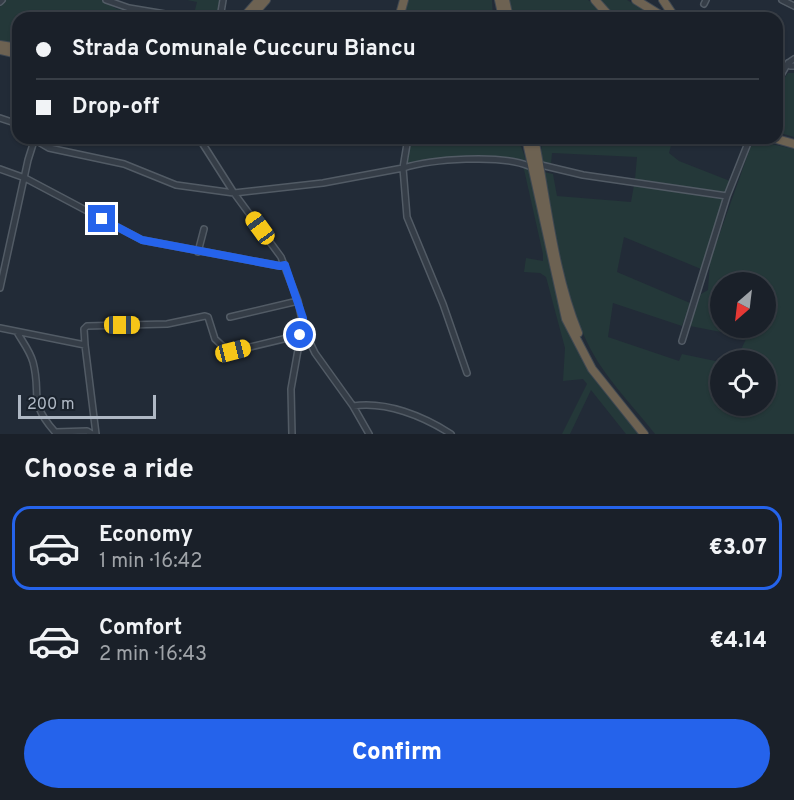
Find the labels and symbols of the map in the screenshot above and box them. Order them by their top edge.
route end [88,205,115,232]
car [242,208,278,248]
north arrow [710,272,776,338]
car [104,316,140,334]
route start [286,321,313,348]
car [213,338,253,364]
scale bar [18,392,156,420]

